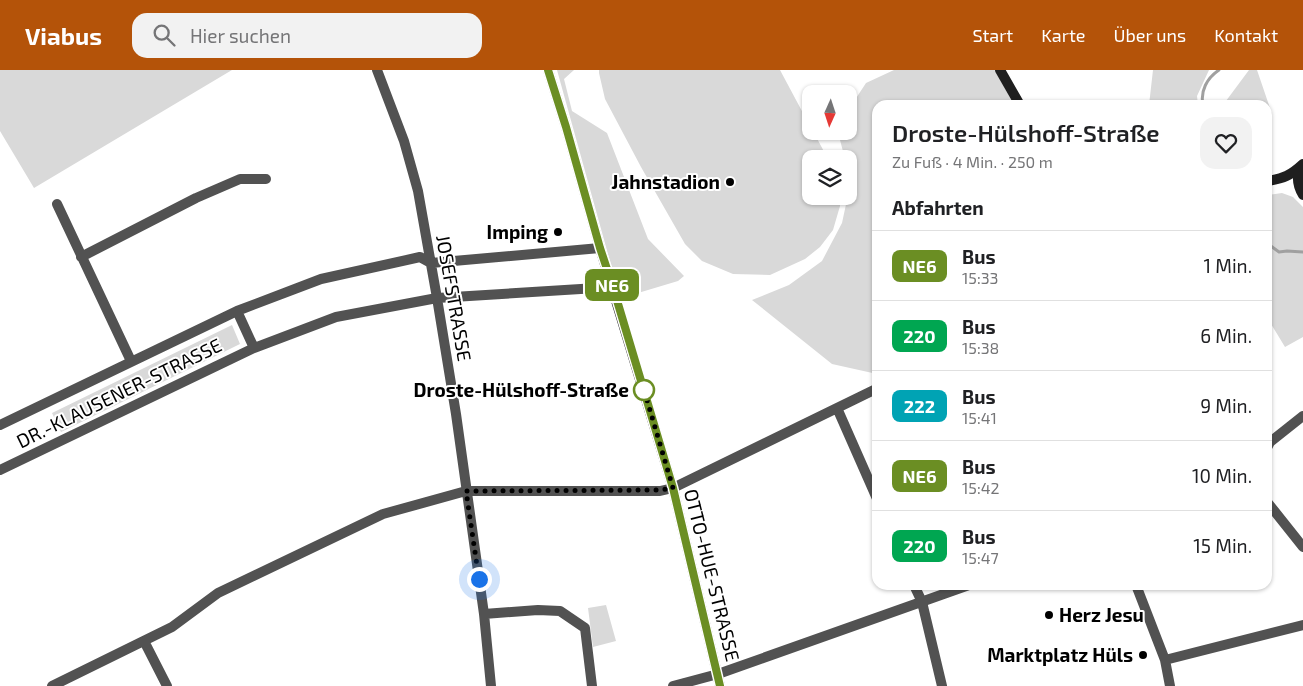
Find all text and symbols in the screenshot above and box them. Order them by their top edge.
search box [132,13,482,58]
text: Viabus [25,21,102,50]
icon: search [150,21,178,49]
text: Hier suchen [190,24,291,47]
text: Start [972,24,1013,46]
text: Karte [1041,24,1086,46]
text: Über uns [1114,24,1186,46]
text: Kontakt [1214,24,1278,46]
north arrow [802,85,858,140]
map controls [802,85,857,205]
button: heart [1200,117,1252,169]
text: Droste-Hülshoff-Straße [892,118,1160,147]
button: layers [802,150,857,205]
text: Zu Fuß · 4 Min. · 250 m [892,152,1053,171]
place label: Jahnstadion [611,170,720,193]
marker: Jahnstadion [724,176,736,188]
text: Abfahrten [892,196,984,219]
place label: Imping [487,220,548,243]
marker: Imping [552,226,564,238]
street label: JOSEFSTRASSE [432,233,477,363]
text: Bus [962,245,996,268]
text: 1 Min. [1203,254,1252,277]
text: NE6 [902,255,937,277]
text: 15:33 [962,268,999,287]
line badge: NE6 [583,269,641,301]
text: NE6 [595,274,629,296]
text: Bus [962,315,996,338]
text: 6 Min. [1200,324,1252,347]
text: 220 [903,325,936,347]
street label: DR.-KLAUSENER-STRASSE [13,333,225,452]
text: 15:38 [962,338,999,357]
place label: Droste-Hülshoff-Straße [414,378,629,401]
marker: Droste-Hülshoff-Straße [633,379,655,401]
text: Bus [962,385,996,408]
text: 9 Min. [1200,394,1252,417]
text: 222 [904,395,935,417]
text: 15:41 [962,408,997,427]
text: Bus [962,455,996,478]
text: 10 Min. [1192,464,1252,487]
text: NE6 [902,465,937,487]
text: 15:42 [962,478,1000,497]
street label: OTTO-HUE-STRASSE [680,486,745,663]
text: Bus [962,525,996,548]
text: 15 Min. [1193,534,1252,557]
text: 220 [903,535,936,557]
text: 15:47 [962,548,999,567]
your location [467,567,492,592]
place label: Herz Jesu [1059,603,1144,626]
marker: Herz Jesu [1043,609,1055,621]
place label: Marktplatz Hüls [987,643,1133,666]
marker: Marktplatz Hüls [1137,649,1149,661]

